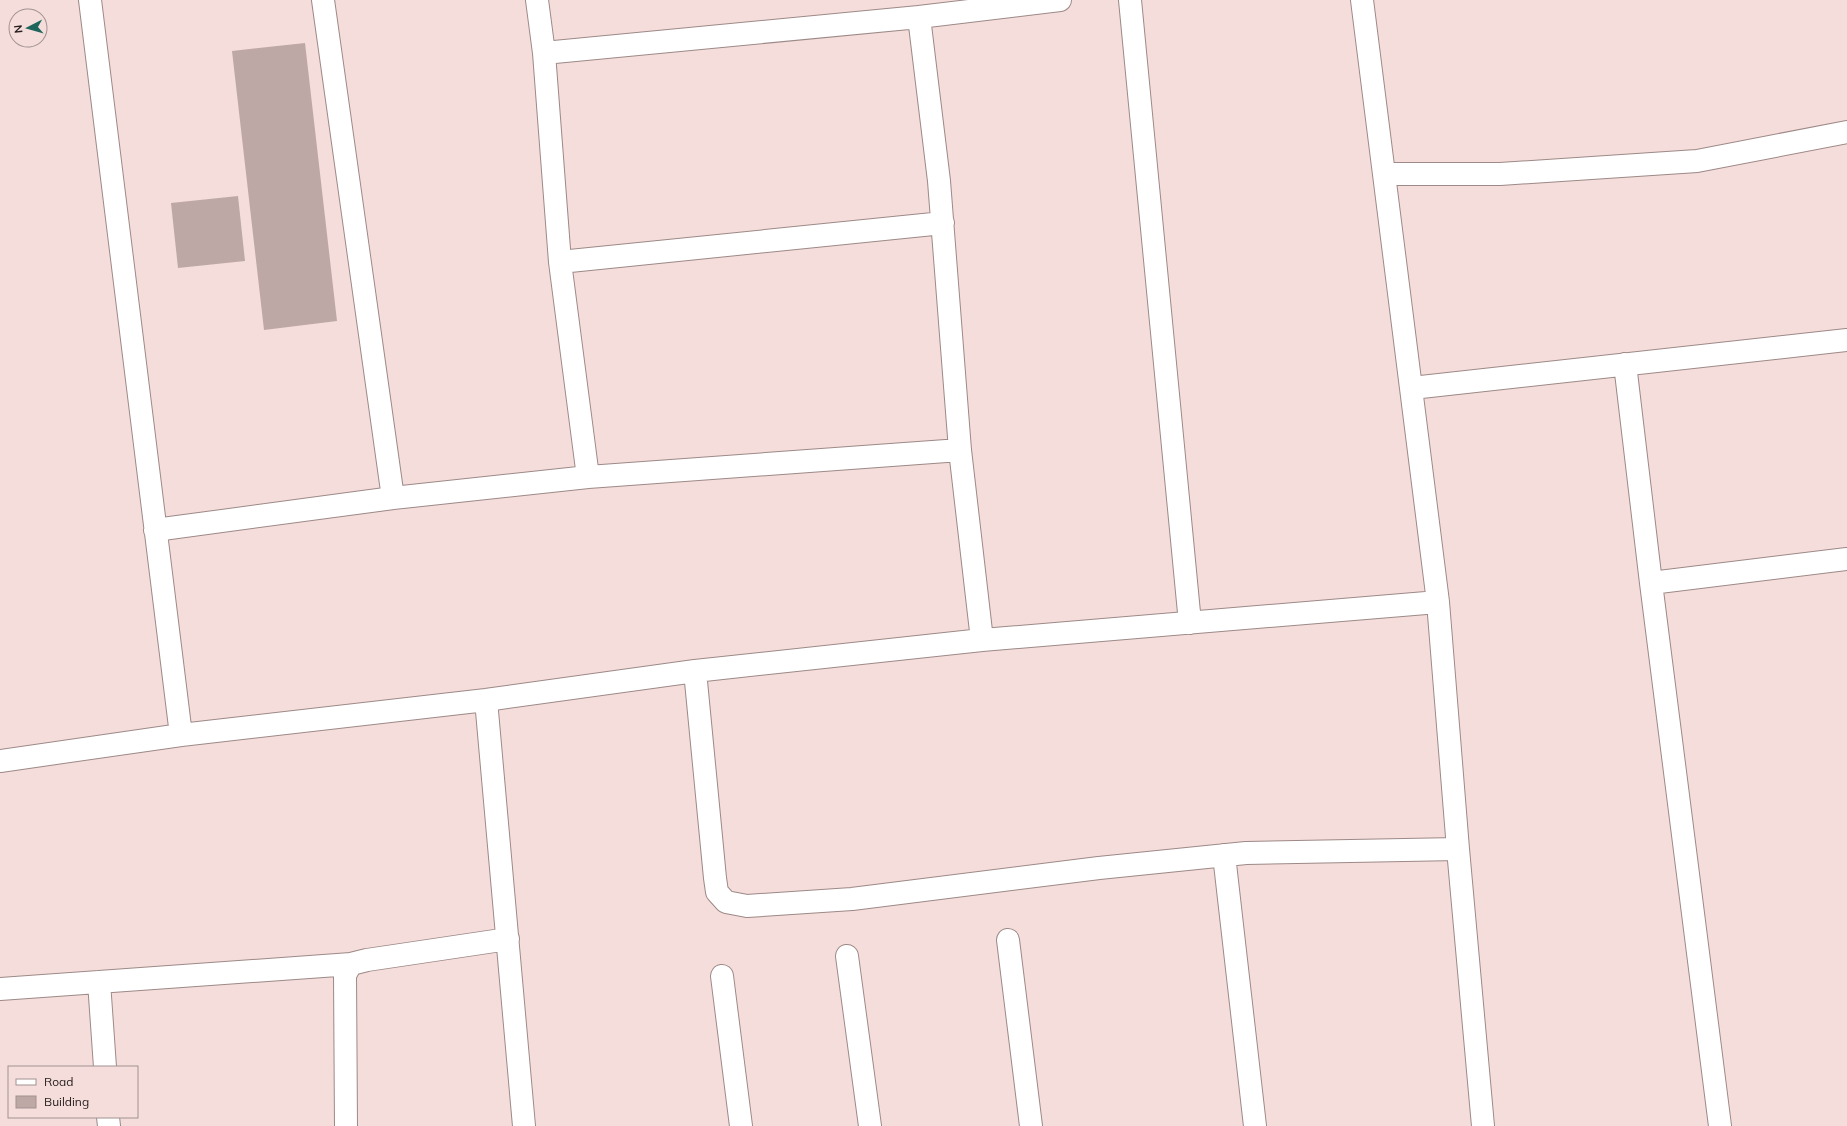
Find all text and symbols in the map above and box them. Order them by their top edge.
north arrow [8,8,48,48]
text: N [11,24,25,34]
legend [8,1066,138,1118]
text: Road [44,1074,73,1089]
text: Building [44,1094,89,1109]

